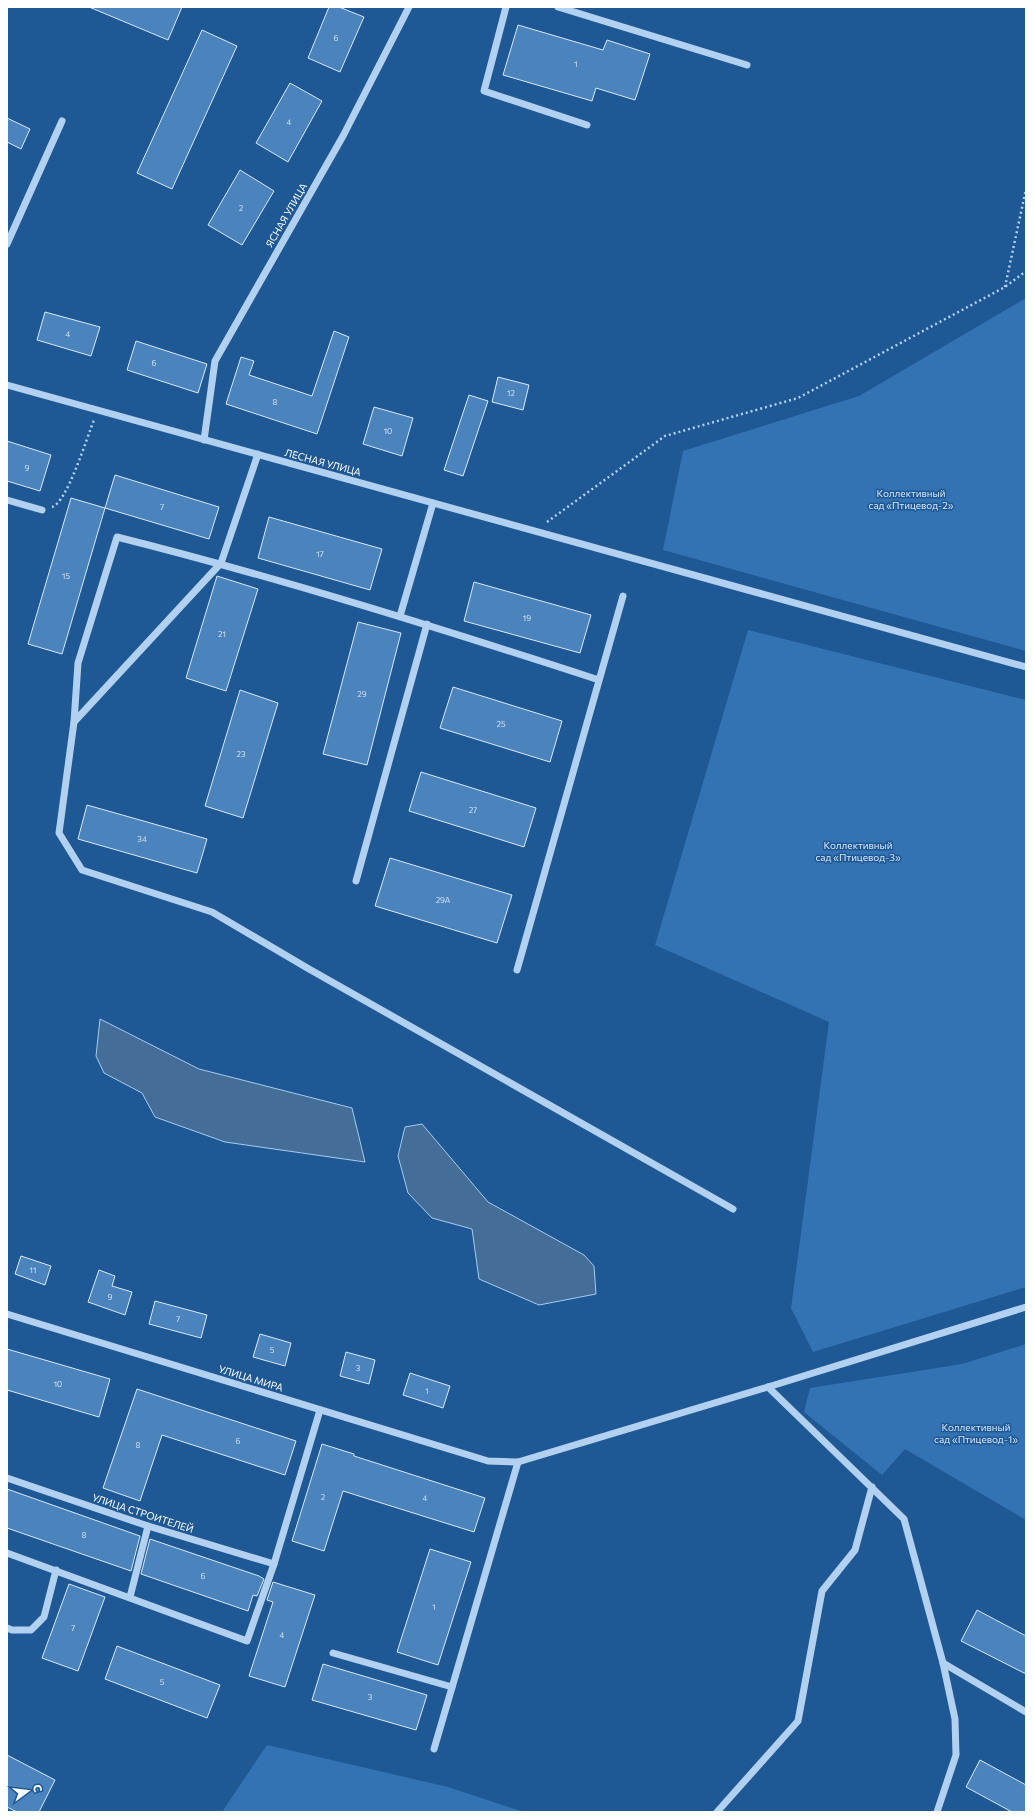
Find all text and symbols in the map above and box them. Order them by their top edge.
house number: 6 [334,33,339,43]
house number: 1 [574,59,578,69]
house number: 4 [287,117,292,127]
street label: ЯСНАЯ УЛИЦА [263,181,309,249]
house number: 2 [239,203,244,213]
house number: 4 [66,329,71,339]
house number: 6 [152,358,157,368]
house number: 12 [507,388,515,398]
house number: 8 [273,397,278,407]
house number: 10 [384,426,392,436]
street label: ЛЕСНАЯ УЛИЦА [283,446,363,478]
house number: 9 [25,463,30,473]
park label: Коллективный сад «Птицевод-2» [868,487,954,511]
house number: 7 [160,502,164,512]
house number: 17 [316,549,324,559]
house number: 15 [62,571,70,581]
house number: 19 [523,613,531,623]
house number: 21 [218,629,226,639]
house number: 29 [357,689,367,699]
house number: 25 [496,719,506,729]
house number: 23 [237,749,246,759]
house number: 27 [469,805,477,815]
house number: 34 [137,834,147,844]
park label: Коллективный сад «Птицевод-3» [815,839,901,863]
house number: 29А [436,895,451,905]
house number: 11 [30,1265,36,1275]
house number: 9 [108,1292,113,1302]
house number: 7 [176,1314,180,1324]
house number: 5 [270,1345,275,1355]
street label: УЛИЦА МИРА [217,1362,285,1394]
house number: 3 [356,1363,361,1373]
house number: 10 [54,1379,62,1389]
house number: 1 [425,1386,429,1396]
park label: Коллективный сад «Птицевод-1» [934,1421,1018,1445]
house number: 6 [236,1436,241,1446]
house number: 8 [136,1440,141,1450]
street label: УЛИЦА СТРОИТЕЛЕЙ [91,1491,195,1535]
house number: 2 [321,1492,326,1502]
house number: 4 [423,1493,428,1503]
house number: 8 [82,1530,87,1540]
house number: 6 [201,1571,206,1581]
house number: 1 [432,1602,436,1612]
house number: 7 [71,1623,75,1633]
house number: 4 [280,1630,285,1640]
house number: 5 [160,1677,165,1687]
house number: 3 [368,1692,373,1702]
north arrow [8,1771,48,1811]
text: С [31,1783,46,1794]

